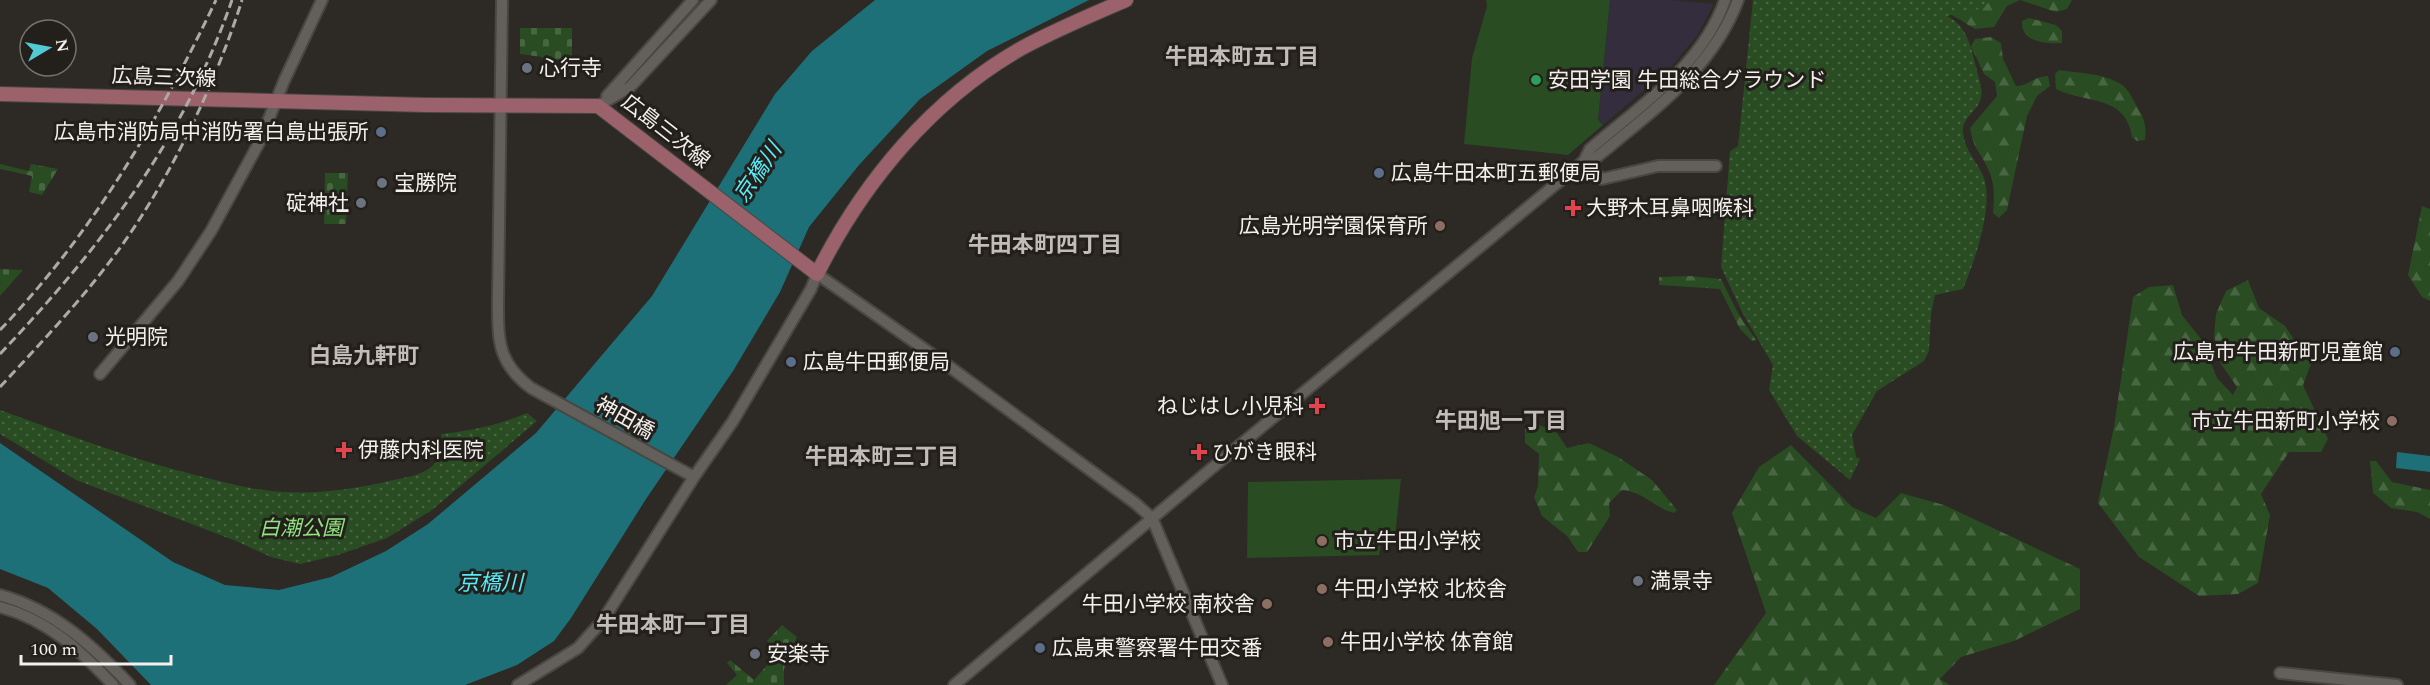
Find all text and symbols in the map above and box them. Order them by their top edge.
north arrow [18,18,78,78]
text: N [49,37,75,54]
district label: 牛田本町五丁目 [1165,41,1319,74]
place label: 心行寺 [539,53,602,85]
street label: 広島三次線 [111,60,217,96]
marker: 心行寺 [520,61,534,75]
place label: 安田学園 牛田総合グラウンド [1548,65,1826,97]
marker: 安田学園 牛田総合グラウンド [1529,73,1543,87]
street label: 広島三次線 [614,87,717,177]
place label: 広島市消防局中消防署白島出張所 [54,117,369,149]
marker: 広島市消防局中消防署白島出張所 [374,125,388,139]
water label: 京橋川 [726,135,791,209]
place label: 広島牛田本町五郵便局 [1391,158,1601,190]
marker: 広島牛田本町五郵便局 [1372,166,1386,180]
place label: 宝勝院 [394,168,457,200]
marker: 宝勝院 [375,176,389,190]
place label: 碇神社 [286,188,349,220]
place label: 大野木耳鼻咽喉科 [1586,193,1754,225]
marker: 碇神社 [354,196,368,210]
marker: 大野木耳鼻咽喉科 [1564,199,1582,217]
place label: 広島光明学園保育所 [1239,211,1428,243]
marker: 広島光明学園保育所 [1433,219,1447,233]
district label: 牛田本町四丁目 [968,229,1122,262]
place label: 光明院 [105,322,168,354]
marker: 光明院 [86,330,100,344]
place label: 広島市牛田新町児童館 [2173,337,2383,369]
district label: 白島九軒町 [309,340,419,373]
marker: 広島市牛田新町児童館 [2388,345,2402,359]
place label: 広島牛田郵便局 [803,347,950,379]
marker: 広島牛田郵便局 [784,355,798,369]
street label: 神田橋 [589,390,660,448]
place label: ねじはし小児科 [1157,391,1304,423]
marker: ねじはし小児科 [1308,397,1326,415]
district label: 牛田旭一丁目 [1435,405,1567,438]
place label: 市立牛田新町小学校 [2191,406,2380,438]
marker: 市立牛田新町小学校 [2385,414,2399,428]
place label: 伊藤内科医院 [358,435,484,467]
place label: ひがき眼科 [1212,437,1317,469]
marker: 伊藤内科医院 [335,441,353,459]
district label: 牛田本町三丁目 [805,441,959,474]
marker: ひがき眼科 [1190,443,1208,461]
park label: 白潮公園 [259,513,346,545]
place label: 市立牛田小学校 [1334,526,1481,558]
marker: 市立牛田小学校 [1315,534,1329,548]
place label: 満景寺 [1650,566,1713,598]
water label: 京橋川 [457,567,525,600]
place label: 牛田小学校 北校舎 [1334,574,1507,606]
marker: 満景寺 [1631,574,1645,588]
marker: 牛田小学校 北校舎 [1315,582,1329,596]
place label: 牛田小学校 南校舎 [1082,589,1255,621]
marker: 牛田小学校 南校舎 [1260,597,1274,611]
district label: 牛田本町一丁目 [596,609,750,642]
place label: 牛田小学校 体育館 [1340,627,1513,659]
scale bar [21,628,171,666]
place label: 広島東警察署牛田交番 [1052,633,1262,665]
marker: 牛田小学校 体育館 [1321,635,1335,649]
text: 100 m [30,636,77,663]
place label: 安楽寺 [767,639,830,671]
marker: 広島東警察署牛田交番 [1033,641,1047,655]
marker: 安楽寺 [748,647,762,661]

